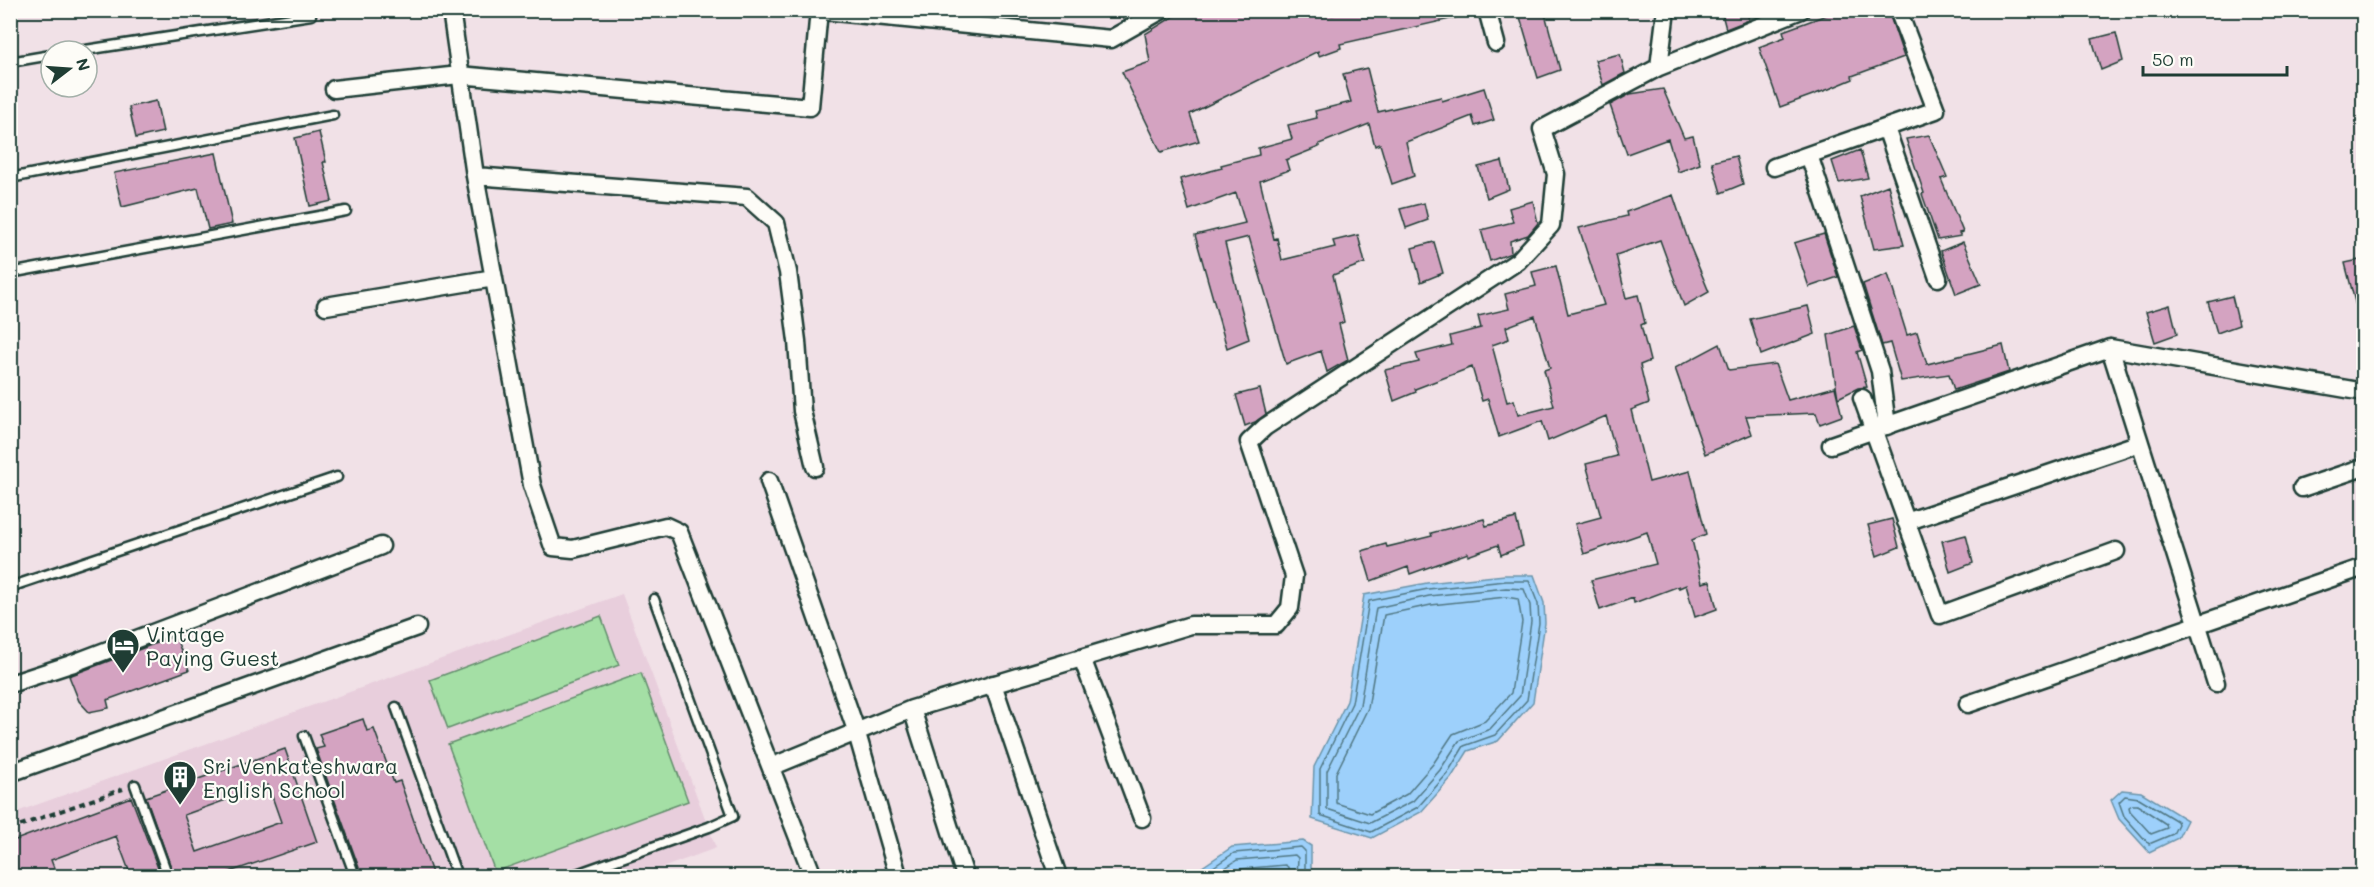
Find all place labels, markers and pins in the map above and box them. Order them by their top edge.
place label: Vintage Paying Guest [146,620,279,671]
hotel icon: Vintage Paying Guest [105,627,141,674]
place label: Sri Venkateshwara English School [203,752,398,803]
building icon: Sri Venkateshwara English School [162,759,198,806]

